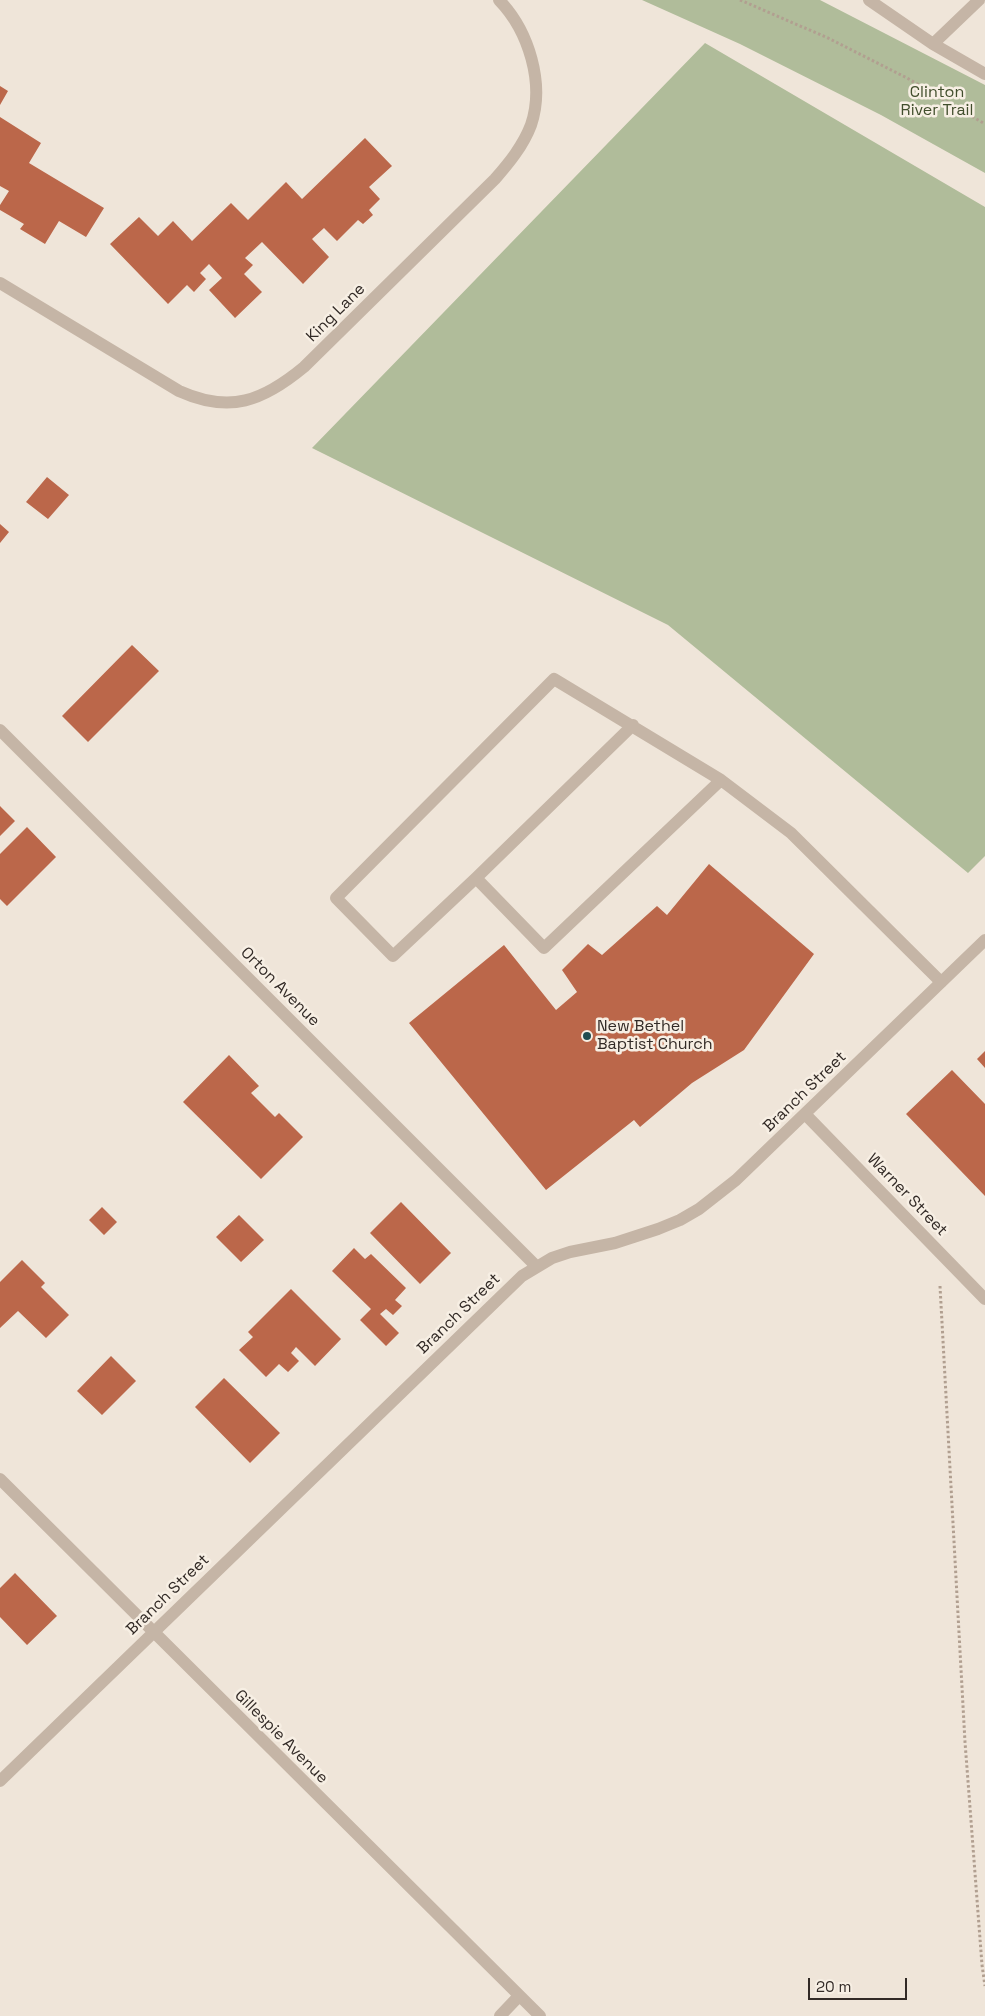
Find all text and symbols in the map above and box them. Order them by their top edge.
park label: Clinton River Trail [901,83,973,121]
street label: King Lane [303,280,369,346]
street label: Orton Avenue [236,943,324,1031]
place label: New Bethel Baptist Church [597,1017,713,1055]
marker: New Bethel Baptist Church [581,1030,593,1042]
street label: Branch Street [760,1048,850,1136]
street label: Warner Street [863,1150,951,1240]
street label: Branch Street [414,1270,504,1358]
street label: Branch Street [123,1551,213,1639]
street label: Gillespie Avenue [230,1686,332,1788]
scale bar [810,1968,909,2000]
text: 20 m [816,1977,851,1996]

